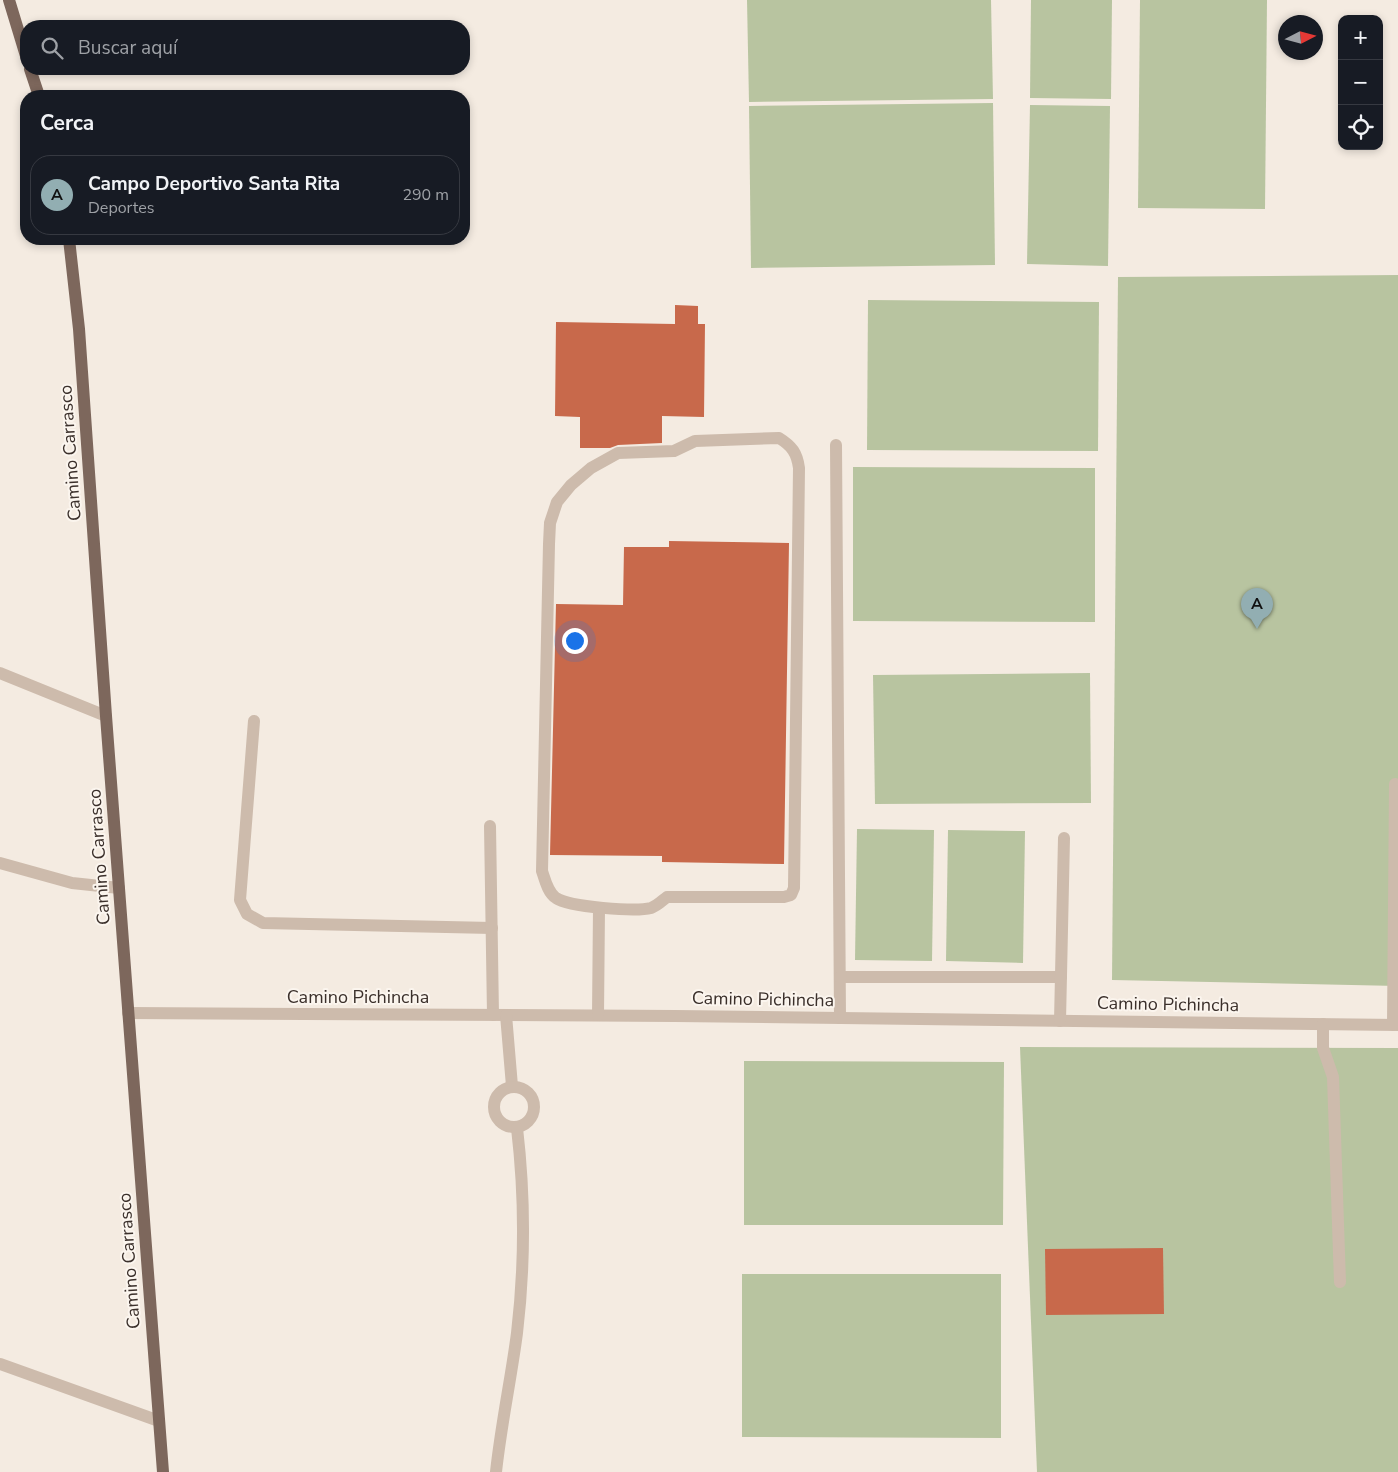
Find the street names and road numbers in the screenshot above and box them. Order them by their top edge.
street label: Camino Carrasco [53,384,87,522]
street label: Camino Carrasco [82,788,116,926]
street label: Camino Pichincha [287,985,429,1009]
street label: Camino Pichincha [692,986,834,1012]
street label: Camino Pichincha [1097,991,1239,1017]
street label: Camino Carrasco [112,1192,146,1330]

